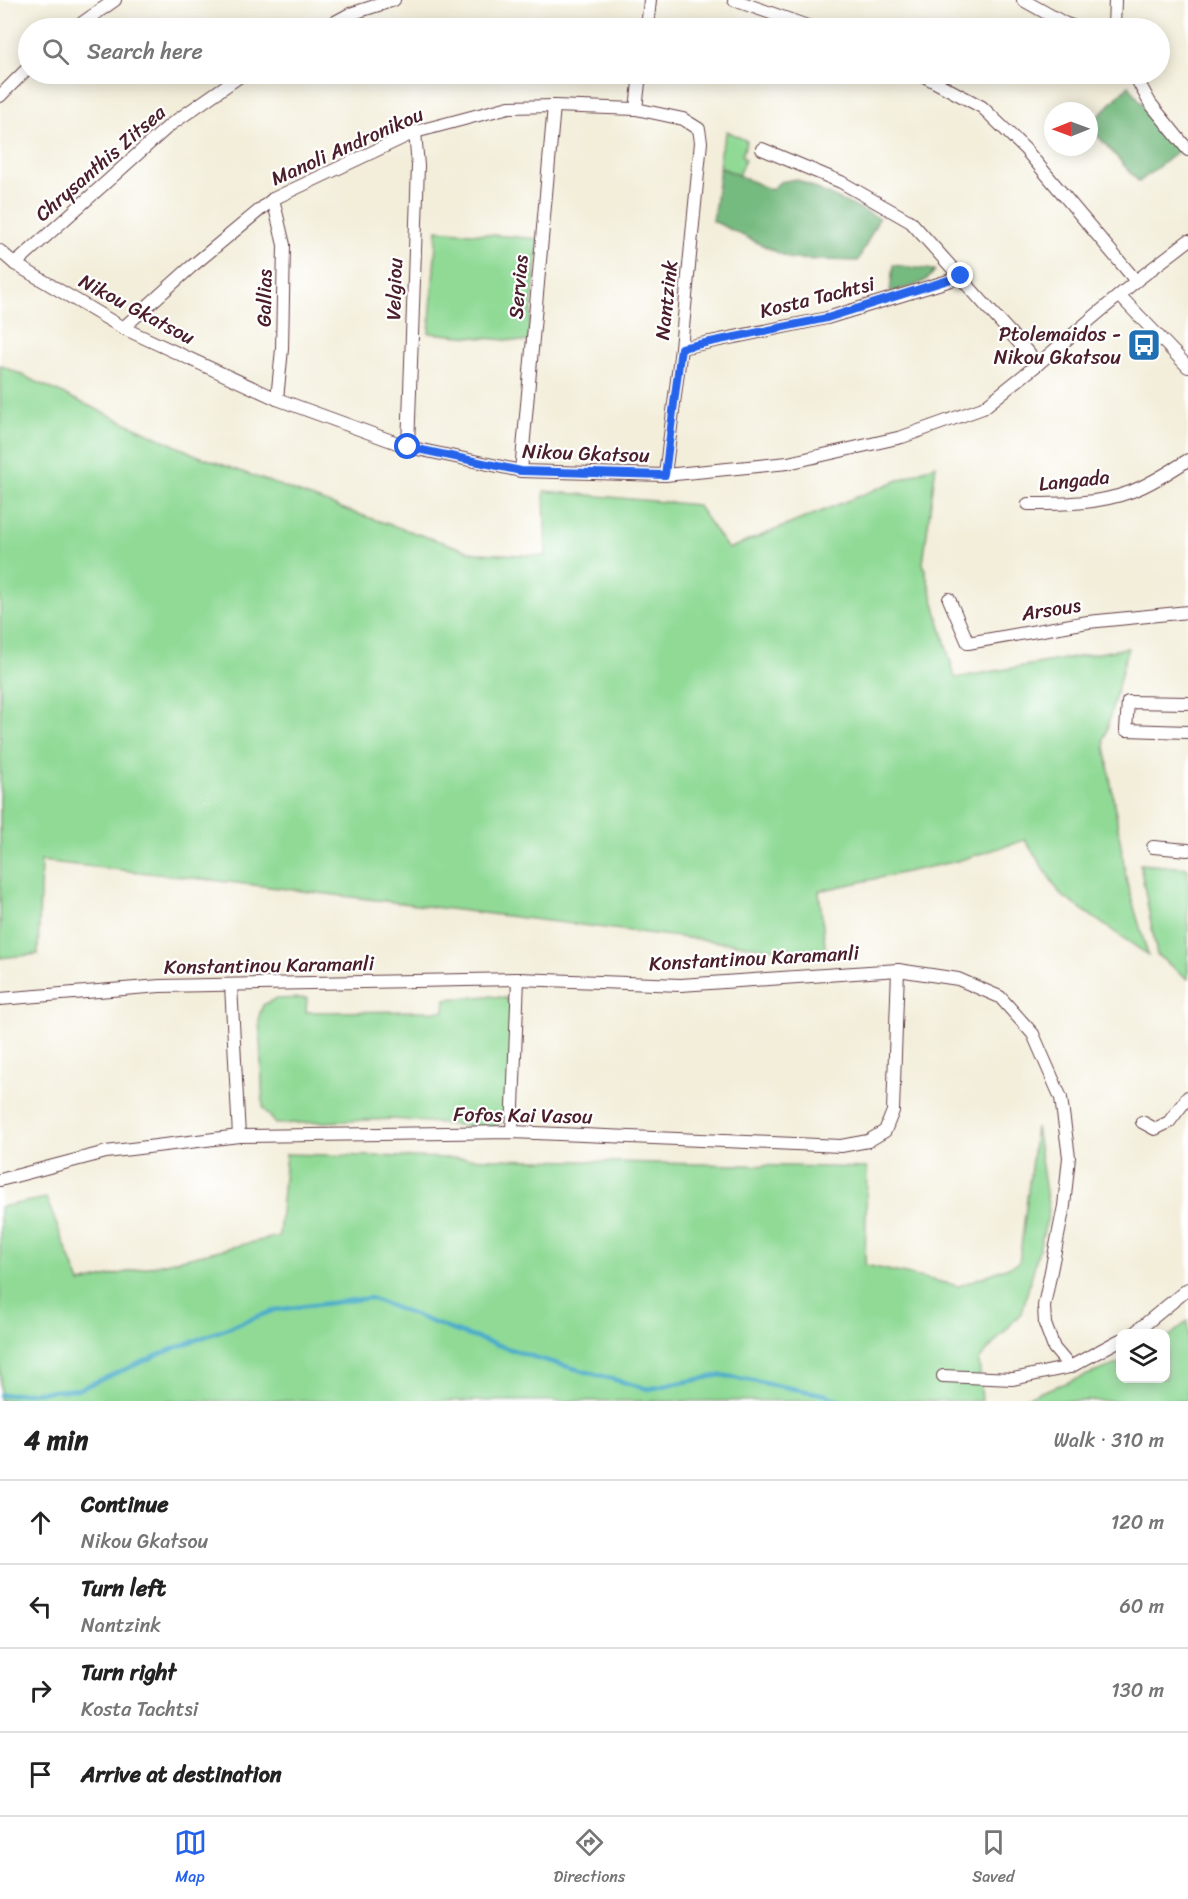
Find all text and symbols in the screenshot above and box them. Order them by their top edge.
search box [18,18,1170,84]
text: Search here [87,32,203,71]
icon: search [39,35,72,68]
street label: Chrysanthis Zitsea [27,95,175,231]
street label: Manoli Andronikou [265,97,430,196]
north arrow [1044,102,1098,156]
street label: Servias [498,253,539,321]
street label: Velgiou [376,257,413,321]
street label: Nantzink [645,258,688,342]
route end [947,262,973,288]
street label: Nikou Gkatsou [72,264,201,355]
street label: Kosta Tachtsi [756,266,880,329]
street label: Gallias [246,268,283,327]
place label: Ptolemaidos - Nikou Gkatsou [994,317,1121,375]
bus stop icon: Ptolemaidos - Nikou Gkatsou [1126,327,1162,363]
route start [394,433,420,459]
street label: Nikou Gkatsou [522,434,651,473]
street label: Langada [1037,459,1111,502]
street label: Arsous [1018,587,1084,632]
street label: Konstantinou Karamanli [648,935,860,981]
street label: Konstantinou Karamanli [164,946,375,985]
street label: Fofos Kai Vasou [453,1097,593,1134]
map controls [1116,1329,1170,1383]
button: layers [1116,1329,1170,1383]
text: 4 min [24,1417,88,1463]
text: Walk · 310 m [1054,1423,1164,1458]
text: Continue [81,1485,169,1524]
text: 120 m [1111,1505,1164,1540]
icon: ahead [24,1506,57,1539]
text: Nikou Gkatsou [81,1524,208,1559]
text: Turn left [81,1569,166,1608]
text: 60 m [1119,1589,1164,1624]
icon: left [24,1590,57,1623]
text: Nantzink [81,1608,161,1643]
text: Turn right [81,1653,176,1692]
text: 130 m [1111,1673,1164,1708]
icon: right [24,1674,57,1707]
text: Kosta Tachtsi [81,1692,198,1727]
text: Arrive at destination [81,1755,282,1794]
icon: arrive [24,1758,57,1791]
tab: Map [174,1826,207,1891]
tab: Directions [554,1826,625,1891]
tab: Saved [972,1826,1014,1891]

